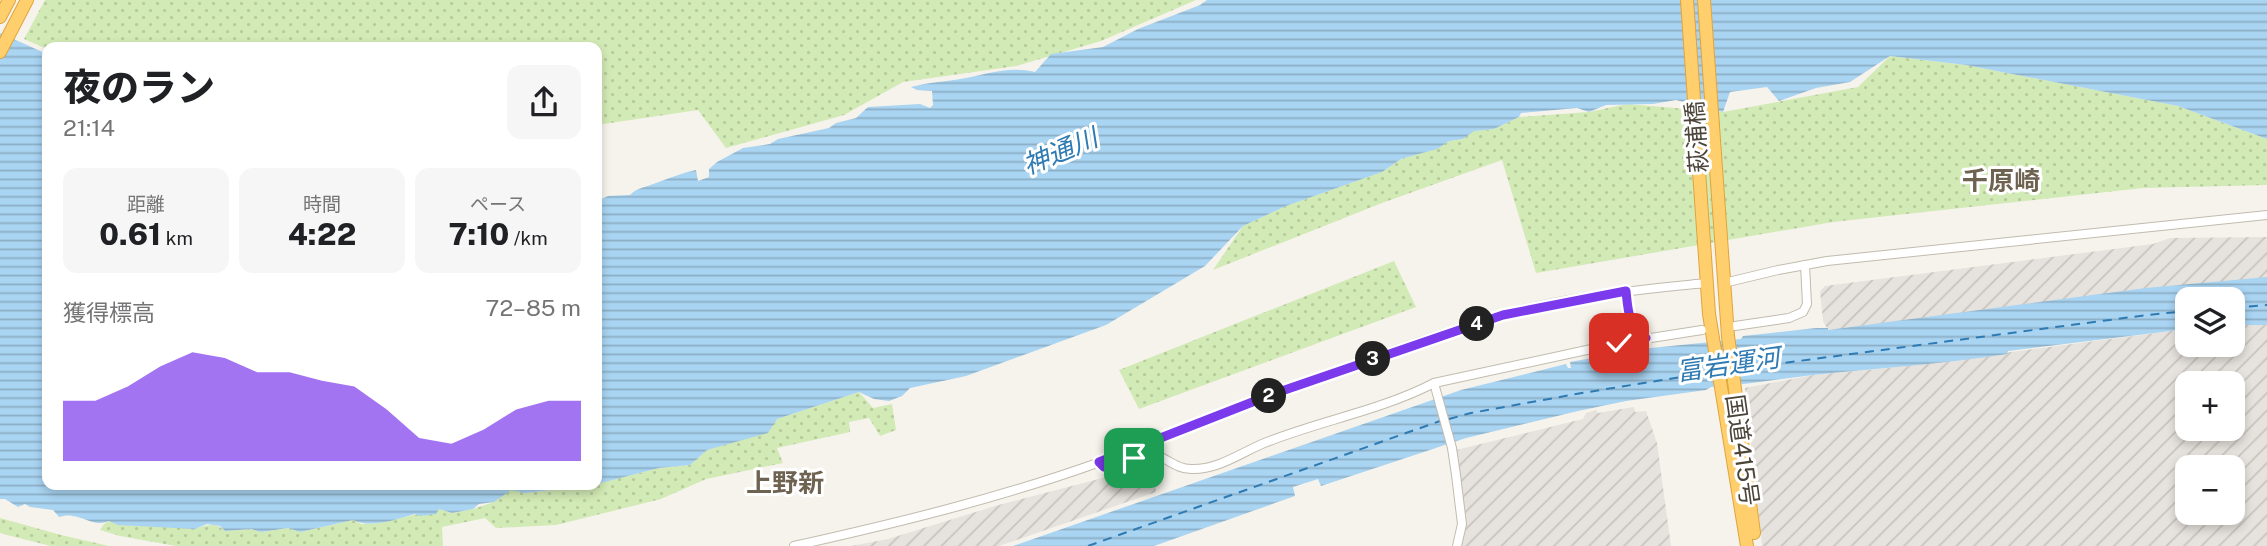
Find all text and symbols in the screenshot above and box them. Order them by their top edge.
text: 夜のラン [63,65,215,110]
button: share [507,65,581,139]
street label: 萩浦橋 [1680,100,1712,174]
text: 21:14 [63,114,115,141]
water label: 神通川 [1018,120,1105,181]
district label: 千原崎 [1962,165,2040,196]
text: 距離 [127,193,165,215]
text: 時間 [303,193,341,215]
text: ペース [470,193,526,215]
text: 0.61 [99,216,161,252]
text: 4:22 [288,216,356,252]
text: 7:10 [448,216,509,252]
text: km [161,227,193,249]
text: /km [509,227,548,249]
map controls [2175,287,2245,525]
button: layers [2175,287,2245,357]
text: 72–85 m [485,294,581,321]
text: 獲得標高 [63,299,155,326]
pin: 4 [1460,306,1494,342]
text: 4 [1470,312,1483,334]
pin [1589,313,1649,373]
icon: check [1600,324,1638,362]
water label: 富岩運河 [1674,341,1787,387]
pin: 3 [1356,342,1390,376]
text: 3 [1366,347,1379,369]
button: + [2175,371,2245,441]
pin: 2 [1252,378,1286,414]
text: 2 [1262,384,1275,406]
street label: 国道415号 [1721,392,1765,508]
pin [1104,428,1164,488]
icon: arrive [1115,439,1153,477]
button: − [2175,455,2245,525]
district label: 上野新 [746,467,824,498]

